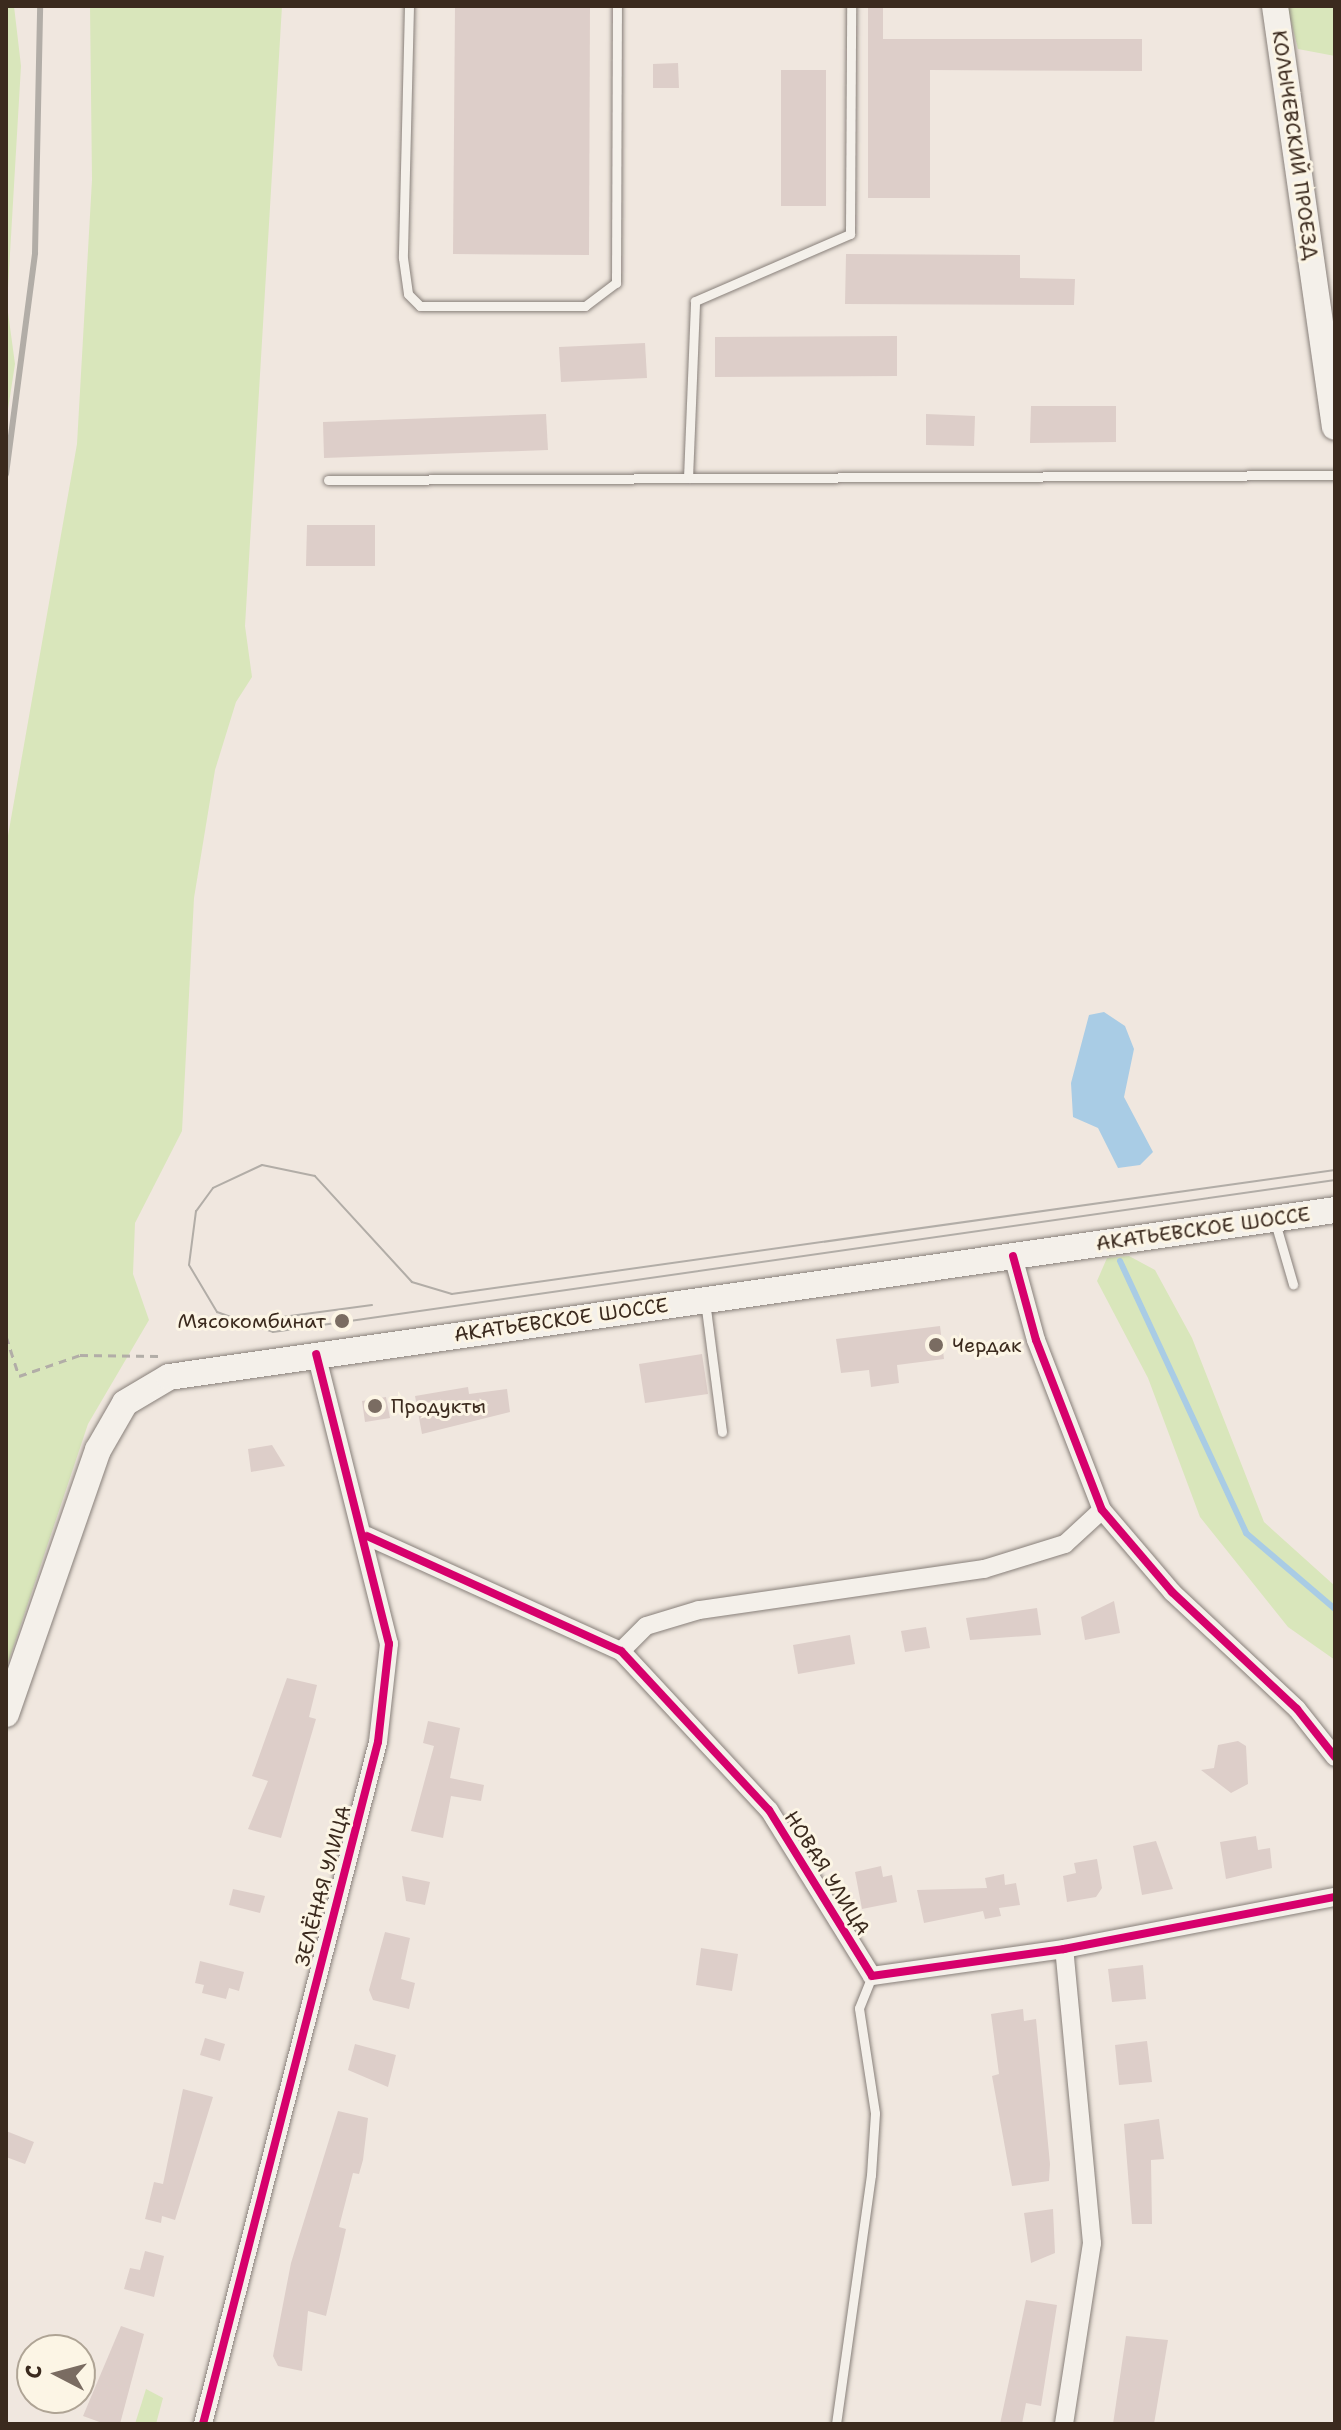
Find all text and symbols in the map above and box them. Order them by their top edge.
street label: КОЛЫЧЕВСКИЙ ПРОЕЗД [1267,29,1323,261]
street label: АКАТЬЕВСКОЕ ШОССЕ [1094,1202,1312,1256]
street label: АКАТЬЕВСКОЕ ШОССЕ [452,1293,670,1347]
place label: Мясокомбинат [177,1309,326,1333]
marker: Мясокомбинат [333,1312,351,1330]
place label: Чердак [952,1333,1022,1357]
marker: Чердак [927,1336,945,1354]
place label: Продукты [391,1394,486,1418]
marker: Продукты [366,1397,384,1415]
street label: ЗЕЛЁНАЯ УЛИЦА [290,1803,356,1969]
street label: НОВАЯ УЛИЦА [779,1806,875,1940]
north arrow [16,2334,96,2414]
text: С [18,2363,49,2380]

